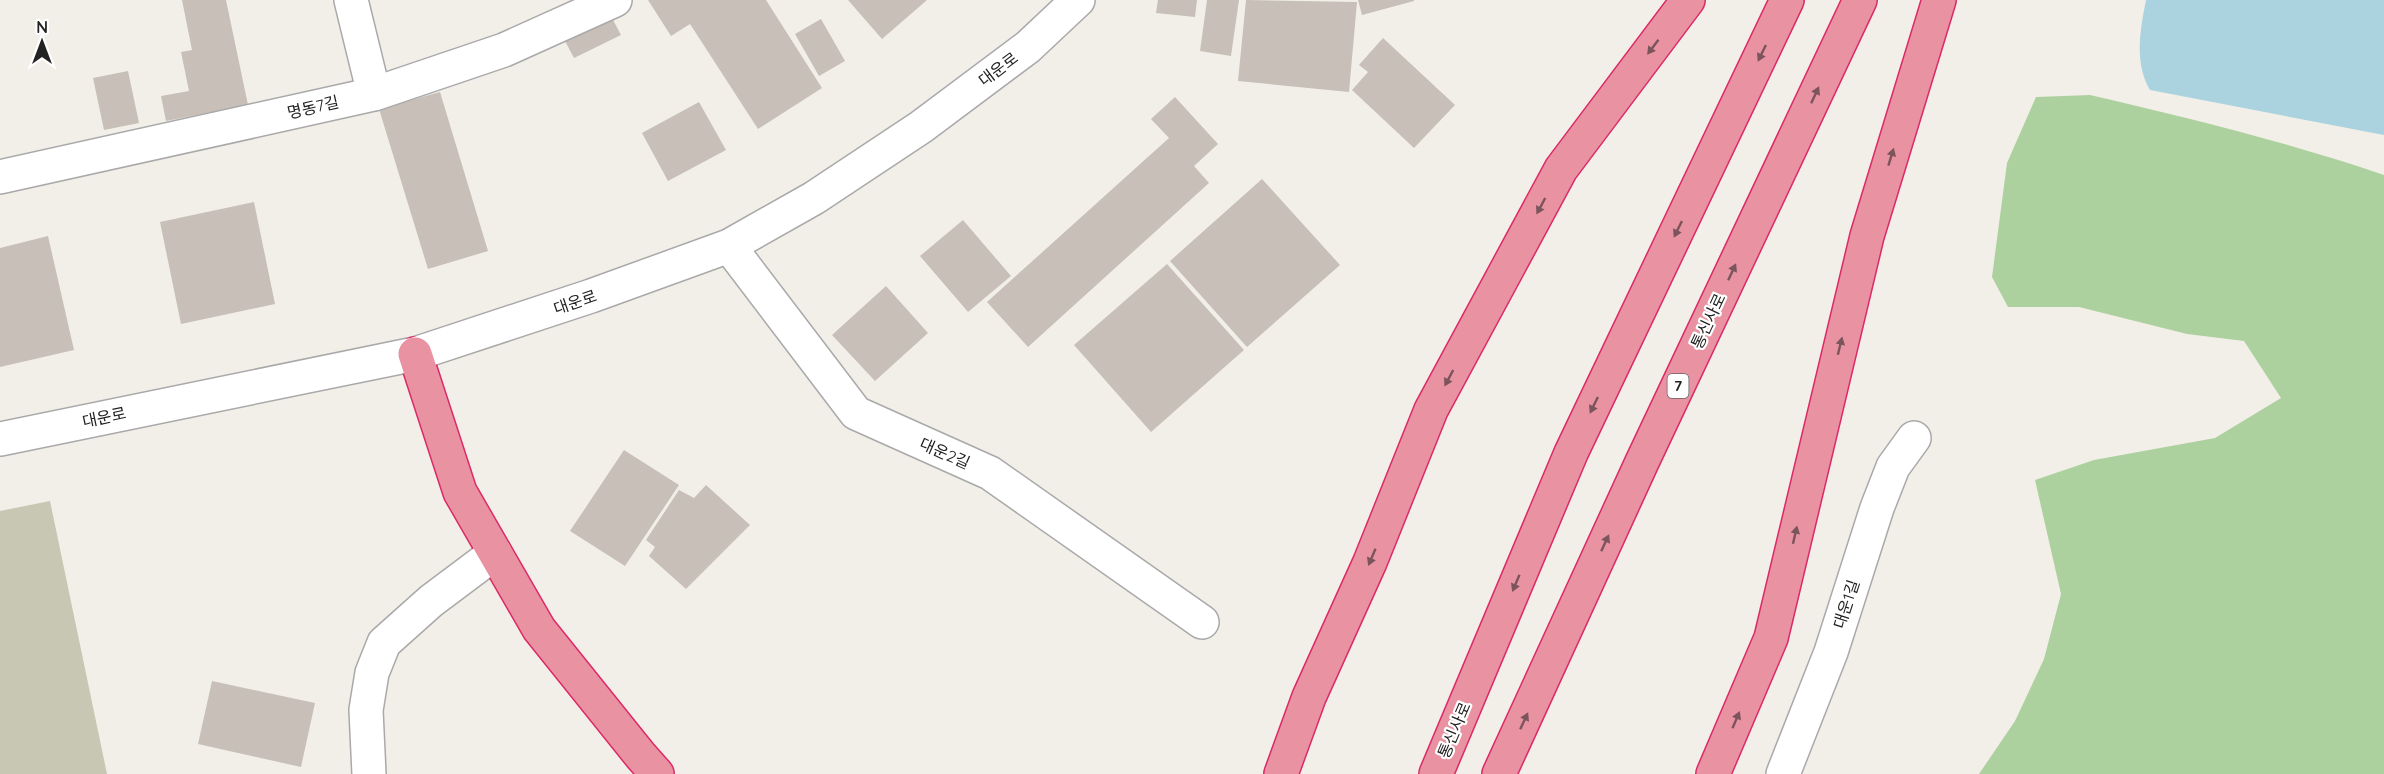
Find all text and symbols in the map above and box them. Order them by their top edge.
north arrow [12,12,72,72]
text: N [36,17,48,37]
one-way arrow [1647,38,1659,54]
one-way arrow [1758,44,1767,61]
street label: 대운로 [974,48,1022,90]
one-way arrow [1810,87,1819,104]
street label: 명동7길 [285,91,341,123]
one-way arrow [1887,148,1896,166]
one-way arrow [1536,198,1546,215]
one-way arrow [1673,220,1682,237]
one-way arrow [1727,263,1736,280]
street label: 대운로 [551,285,599,319]
street label: 통신사로 [1686,290,1730,352]
one-way arrow [1836,336,1846,355]
one-way arrow [1444,370,1454,387]
road number: 7 [1668,374,1688,398]
one-way arrow [1589,396,1598,413]
street label: 대운로 [80,403,128,431]
street label: 대운2길 [917,433,973,473]
one-way arrow [1790,526,1800,544]
one-way arrow [1600,535,1609,552]
one-way arrow [1367,548,1376,566]
one-way arrow [1511,575,1521,593]
street label: 대운1길 [1829,577,1863,631]
street label: 통신사로 [1433,699,1475,761]
one-way arrow [1731,711,1741,729]
one-way arrow [1519,712,1528,729]

